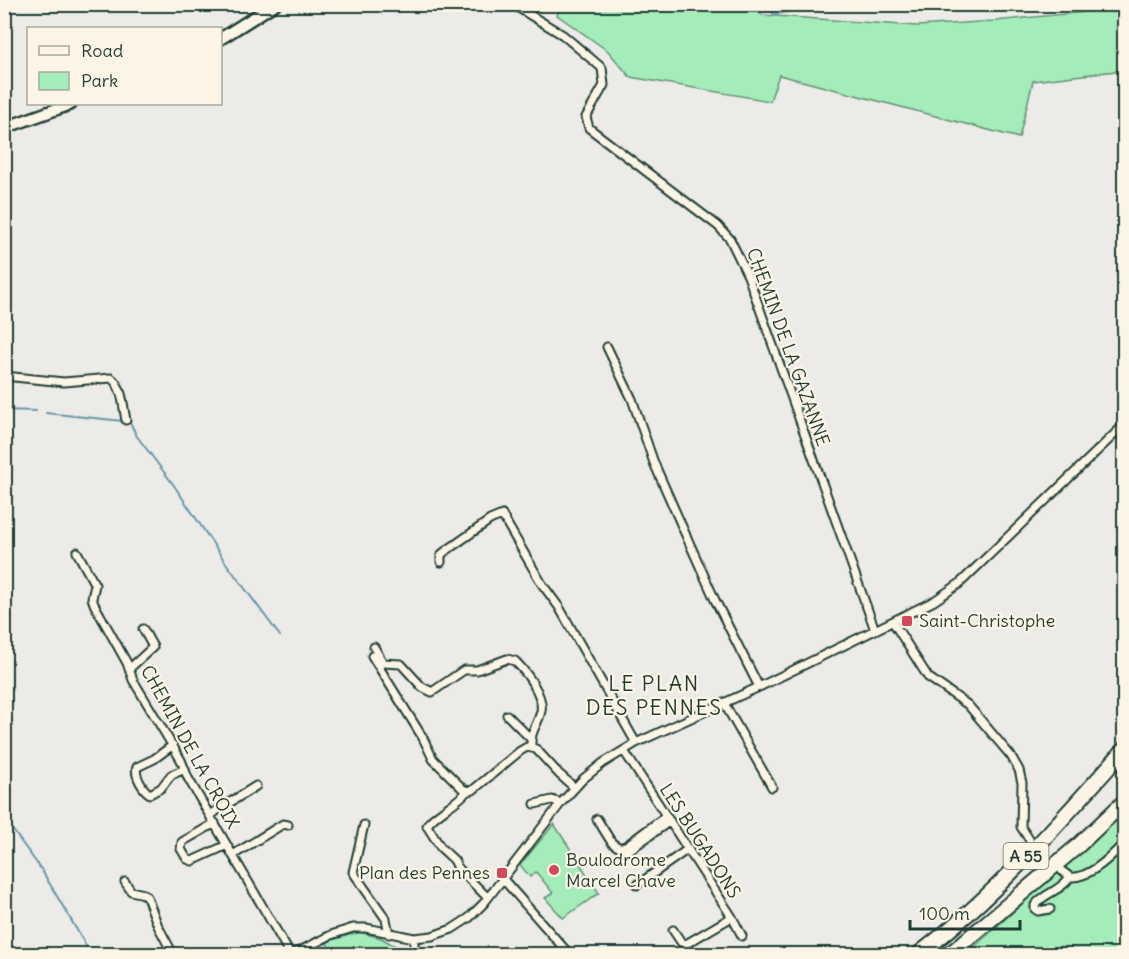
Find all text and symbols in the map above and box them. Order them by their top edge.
legend [27,27,222,105]
text: Road [81,39,124,62]
text: Park [81,69,118,92]
street label: CHEMIN DE LA GAZANNE [742,244,835,449]
place label: Saint-Christophe [919,609,1055,632]
marker: Saint-Christophe [900,614,914,628]
street label: CHEMIN DE LA CROIX [136,661,245,833]
district label: LE PLAN DES PENNES [586,670,722,721]
street label: LES BUGADONS [655,779,746,902]
road number: A 55 [1004,843,1048,869]
place label: Boulodrome Marcel Chave [566,848,676,892]
place label: Plan des Pennes [359,861,490,884]
marker: Boulodrome Marcel Chave [547,863,561,877]
marker: Plan des Pennes [495,866,509,880]
scale bar [910,893,1020,931]
text: 100 m [919,902,970,925]

